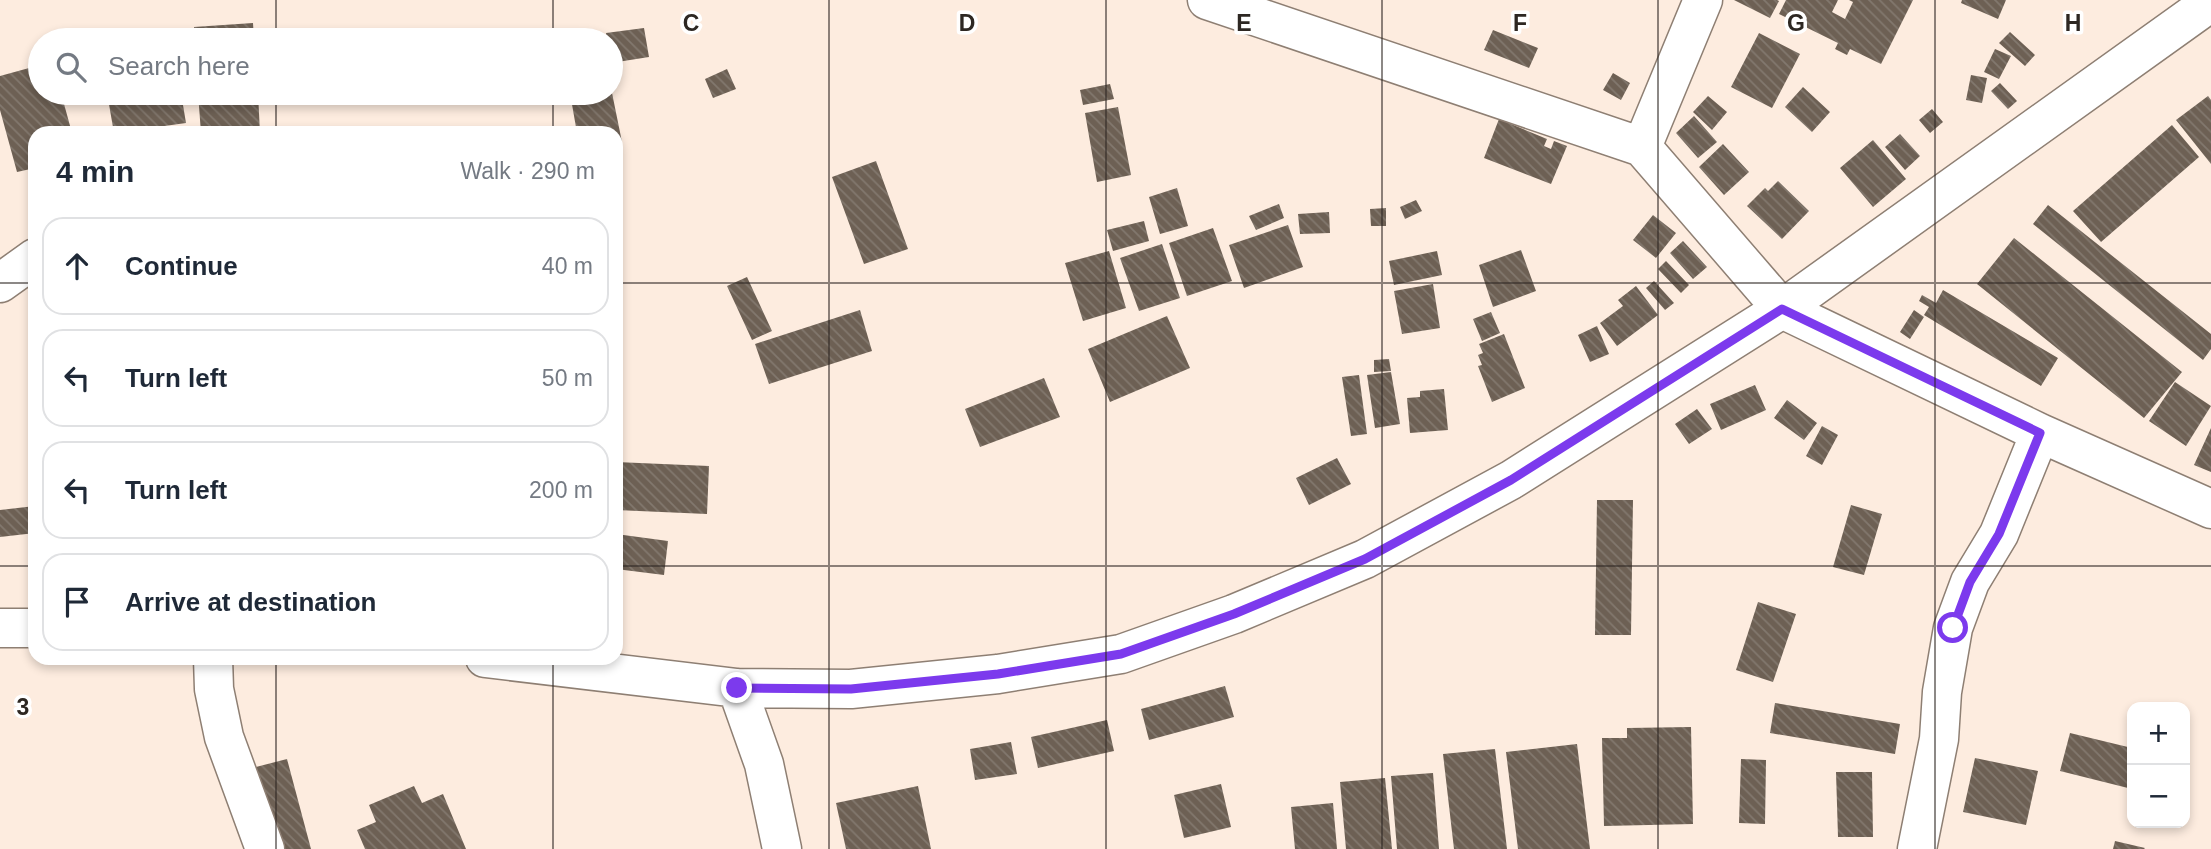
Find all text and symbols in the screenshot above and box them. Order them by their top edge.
text: C [683,10,699,36]
text: D [959,10,975,36]
text: E [1236,10,1252,36]
text: F [1513,10,1527,36]
text: G [1787,10,1805,36]
text: H [2065,10,2081,36]
search box [28,28,623,105]
icon: search [52,48,90,86]
text: Search here [108,51,250,81]
text: 4 min [56,155,134,188]
text: Walk · 290 m [460,158,595,184]
icon: ahead [58,247,96,285]
text: Continue [125,251,238,281]
text: 40 m [542,253,593,279]
icon: left [58,359,96,397]
text: Turn left [125,363,227,393]
text: 50 m [542,365,593,391]
icon: left [58,471,96,509]
text: Turn left [125,475,227,505]
text: 200 m [529,477,593,503]
icon: arrive [58,583,96,621]
text: Arrive at destination [125,587,376,617]
route start [1937,612,1968,643]
route end [721,672,752,703]
text: 3 [17,694,29,720]
map controls [2127,702,2190,828]
button: + [2127,702,2190,765]
button: − [2127,765,2190,828]

